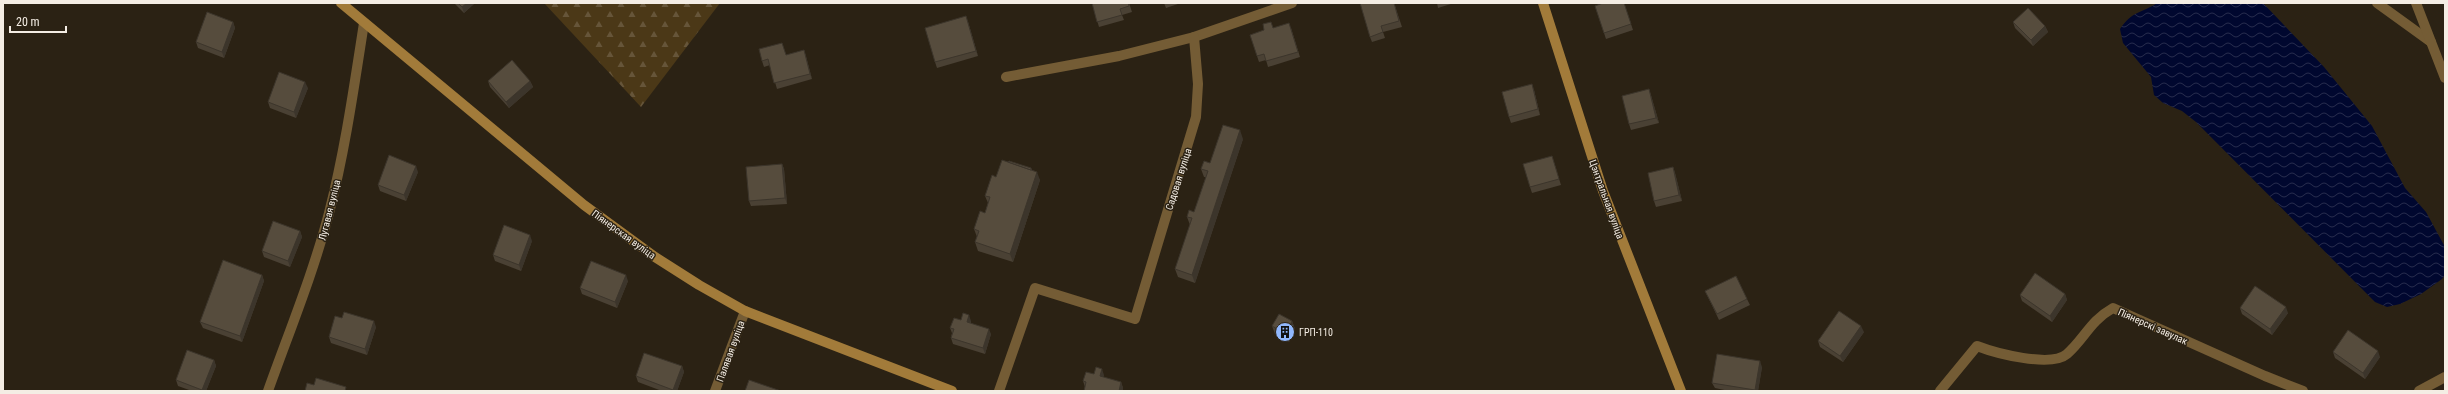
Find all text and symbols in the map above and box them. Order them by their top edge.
scale bar [10,8,66,34]
text: 20 m [16,15,40,29]
street label: Садовая вуліца [1163,147,1194,211]
street label: Цэнтральная вуліца [1587,158,1626,240]
street label: Лугавая вуліца [317,178,342,242]
street label: Піянерская вуліца [590,208,658,261]
street label: Піянерскі завулак [2116,306,2189,347]
street label: Палявая вуліца [714,319,747,383]
building icon: ГРП-110 [1274,321,1296,343]
place label: ГРП-110 [1299,327,1333,338]

